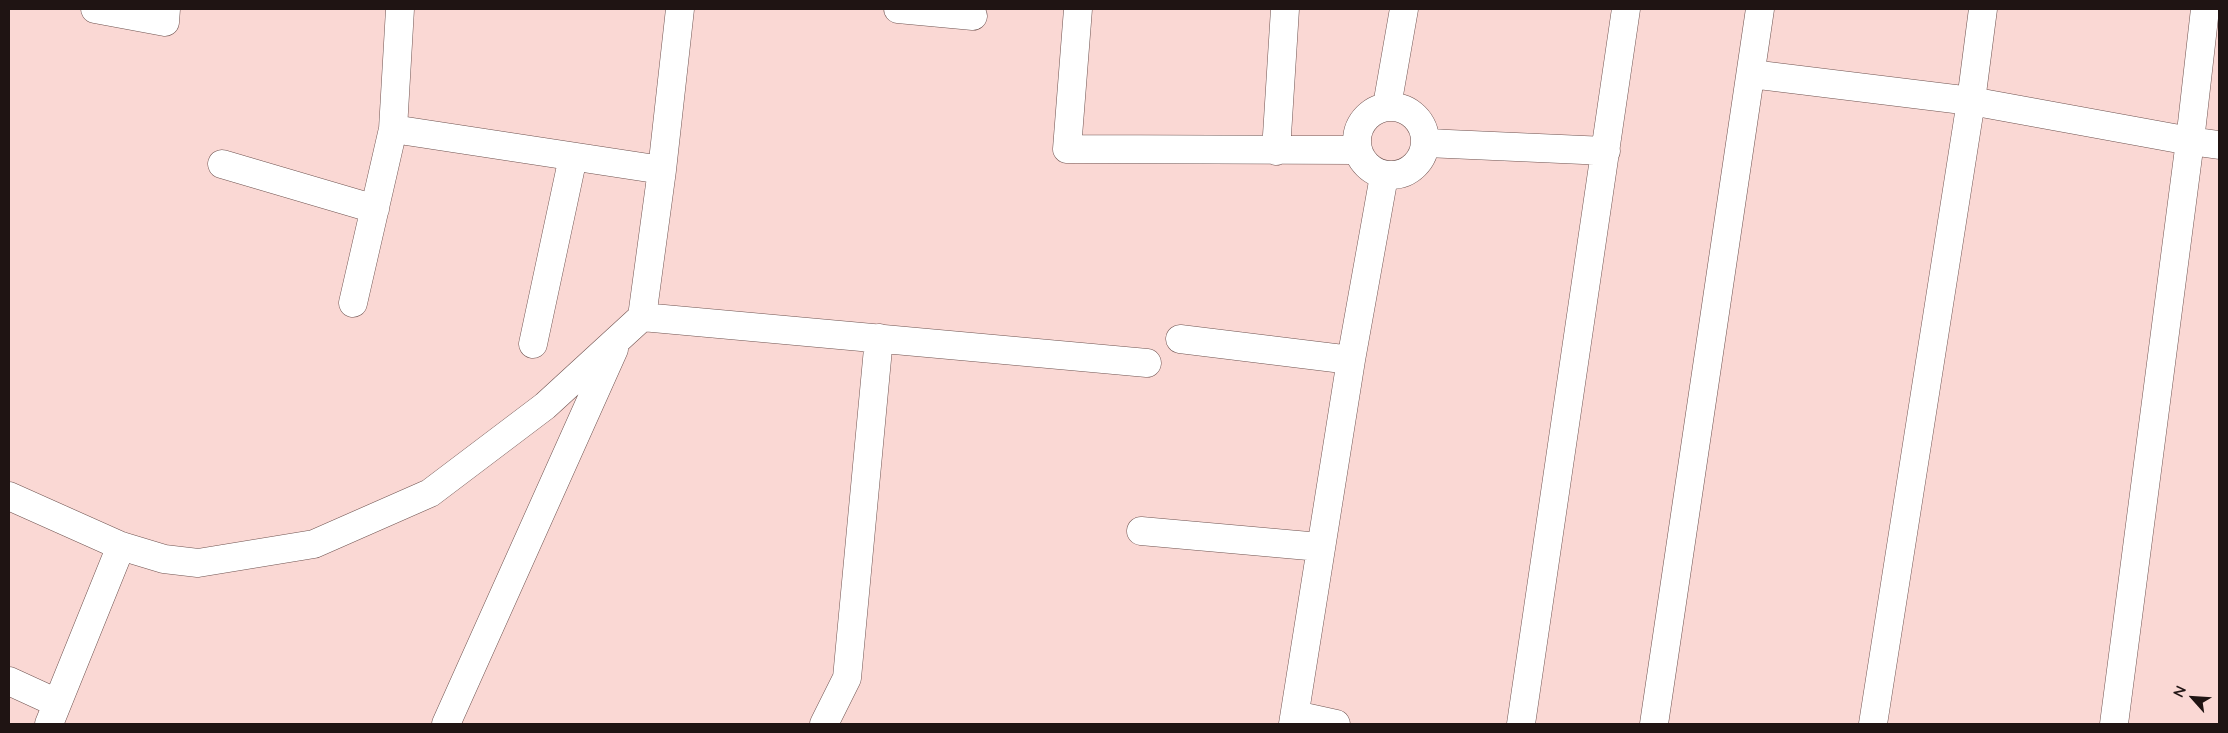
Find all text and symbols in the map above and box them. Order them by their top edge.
north arrow [2168,673,2218,723]
text: N [2169,683,2189,700]

